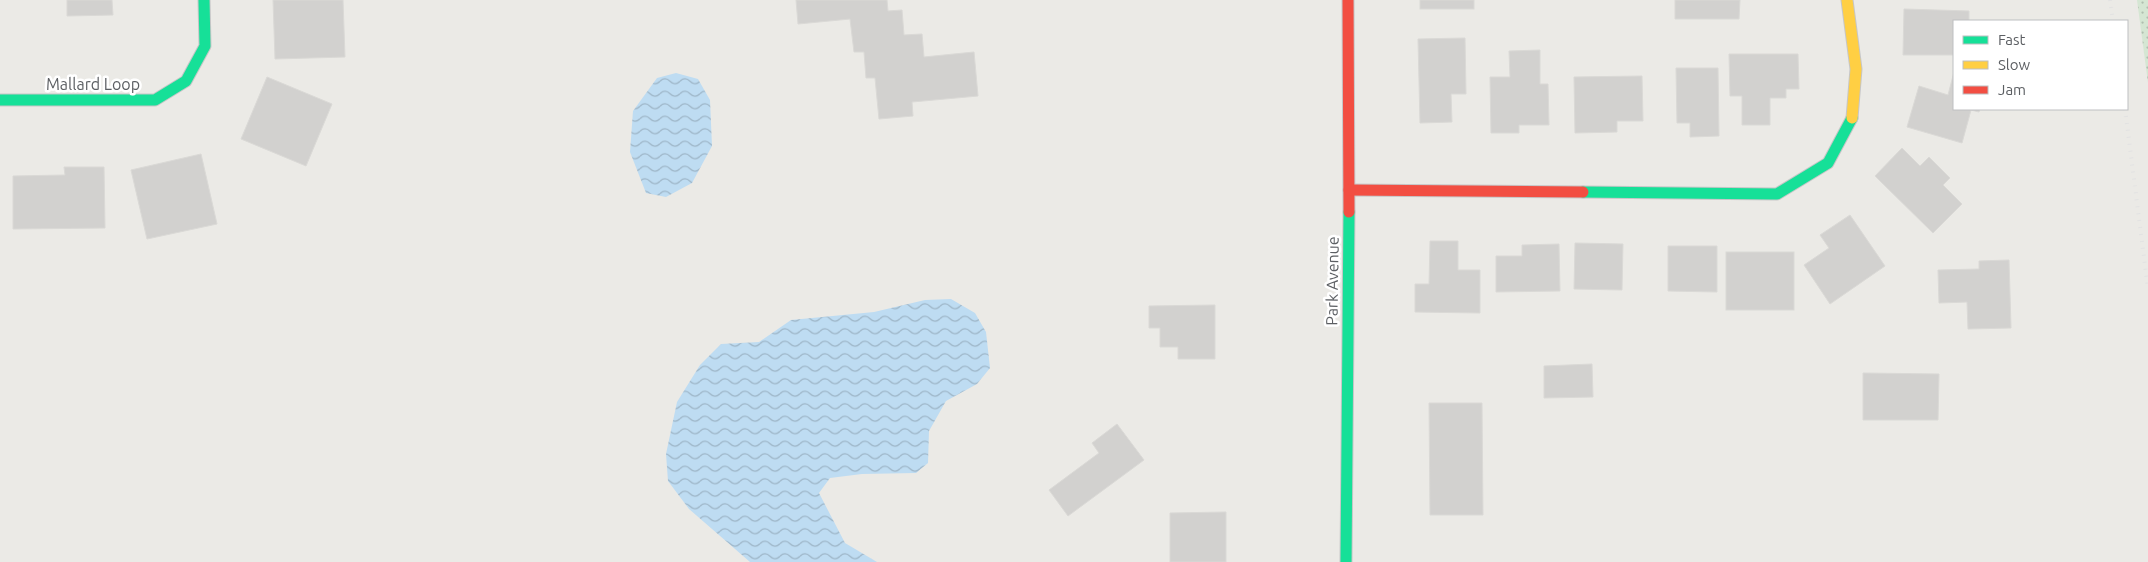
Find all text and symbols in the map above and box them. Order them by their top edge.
legend [1953,20,2128,110]
text: Fast [1998,31,2026,48]
text: Slow [1998,56,2031,73]
street label: Mallard Loop [46,75,140,93]
text: Jam [1998,81,2026,98]
street label: Park Avenue [1322,236,1342,326]

